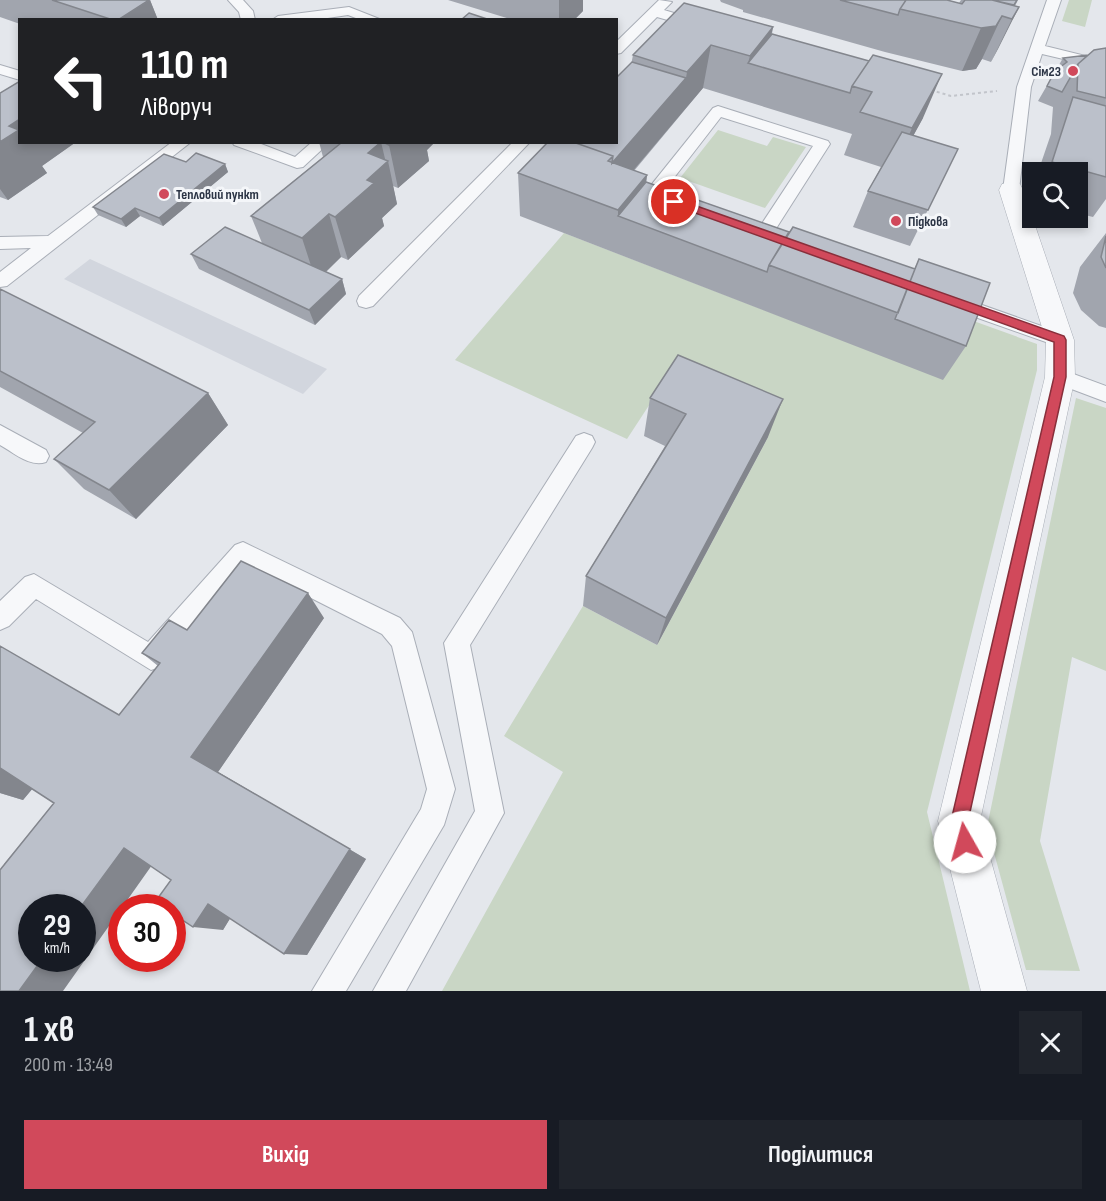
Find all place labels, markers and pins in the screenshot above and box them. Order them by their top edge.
place label: Сім23 [1031,63,1061,80]
marker: Сім23 [1066,64,1080,78]
pin [648,176,699,227]
place label: Тепловий пункт [176,186,259,203]
marker: Тепловий пункт [157,187,171,201]
place label: Підкова [908,213,948,230]
marker: Підкова [889,214,903,228]

